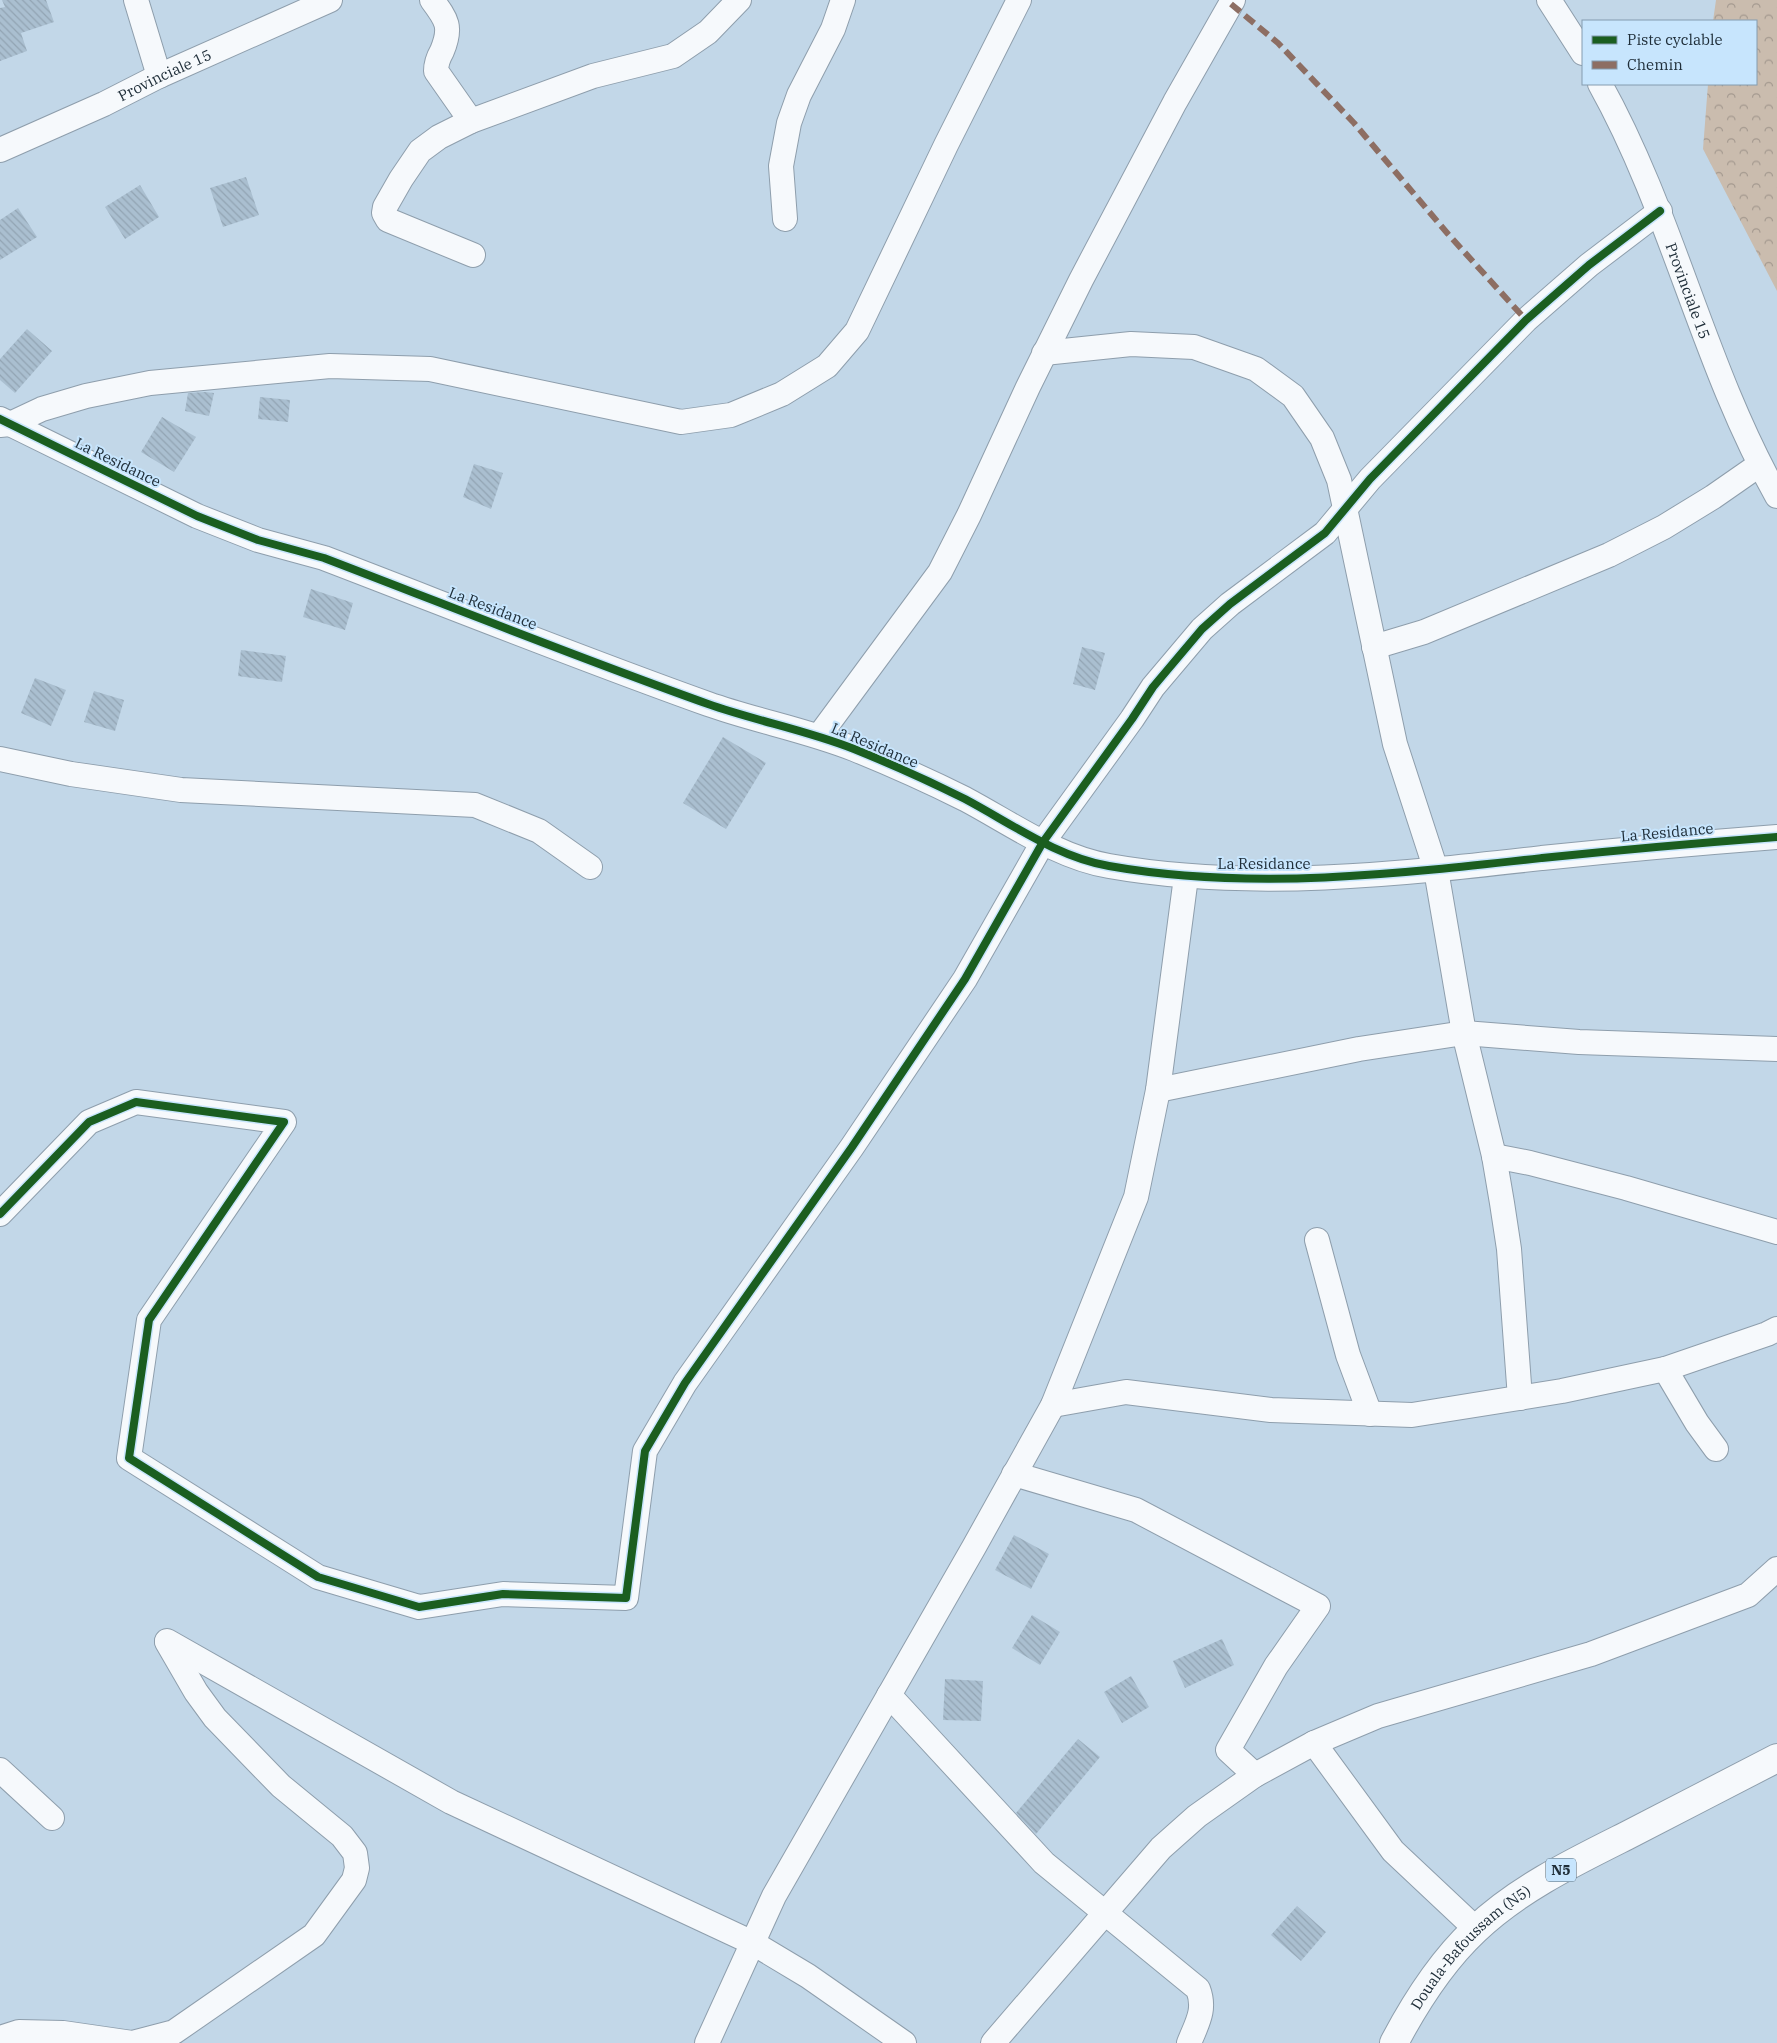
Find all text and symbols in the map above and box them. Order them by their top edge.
legend [1582,20,1757,85]
text: Piste cyclable [1627,30,1723,49]
street label: Provinciale 15 [115,44,214,105]
text: Chemin [1627,55,1683,74]
street label: Provinciale 15 [1662,240,1715,341]
street label: La Residance [72,433,164,491]
street label: La Residance [446,582,540,634]
street label: La Residance [828,718,922,772]
street label: La Residance [1620,818,1714,846]
street label: La Residance [1217,854,1311,873]
road number: N5 [1546,1858,1576,1882]
street label: Douala-Bafoussam (N5) [1406,1881,1534,2013]

